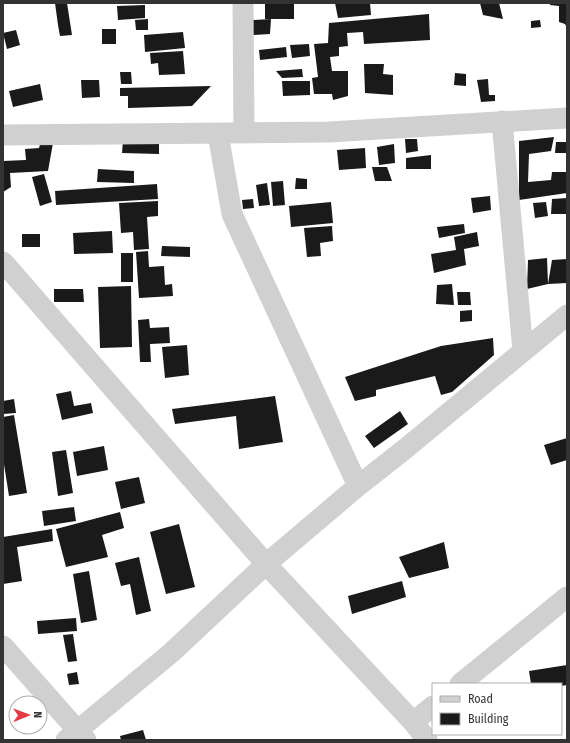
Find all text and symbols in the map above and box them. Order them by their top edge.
legend [432,683,562,735]
text: Road [468,692,493,706]
north arrow [8,695,48,735]
text: N [31,711,44,718]
text: Building [468,712,509,726]

